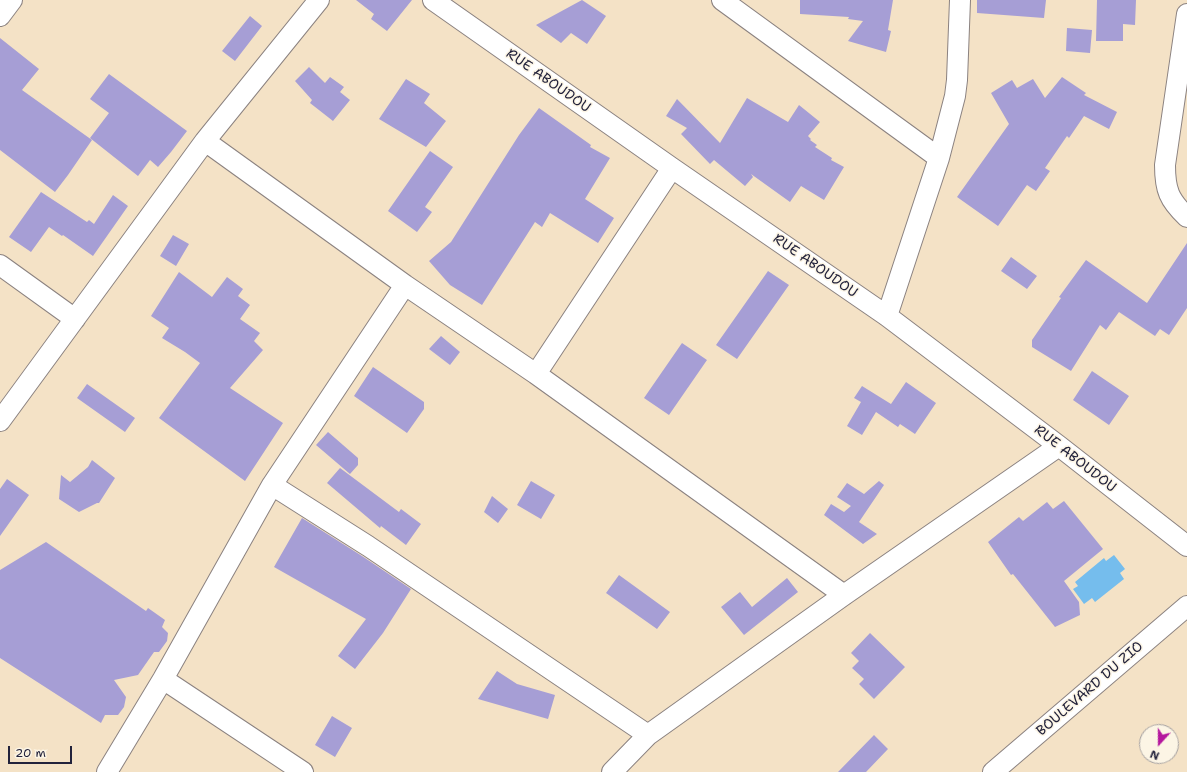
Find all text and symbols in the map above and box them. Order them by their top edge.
street label: RUE ABOUDOU [502,46,594,116]
street label: RUE ABOUDOU [769,231,861,301]
street label: RUE ABOUDOU [1031,422,1119,496]
street label: BOULEVARD DU ZIO [1033,638,1147,740]
north arrow [1139,724,1179,764]
scale bar [10,738,74,764]
text: 20 m [15,745,46,761]
text: N [1148,746,1162,763]

